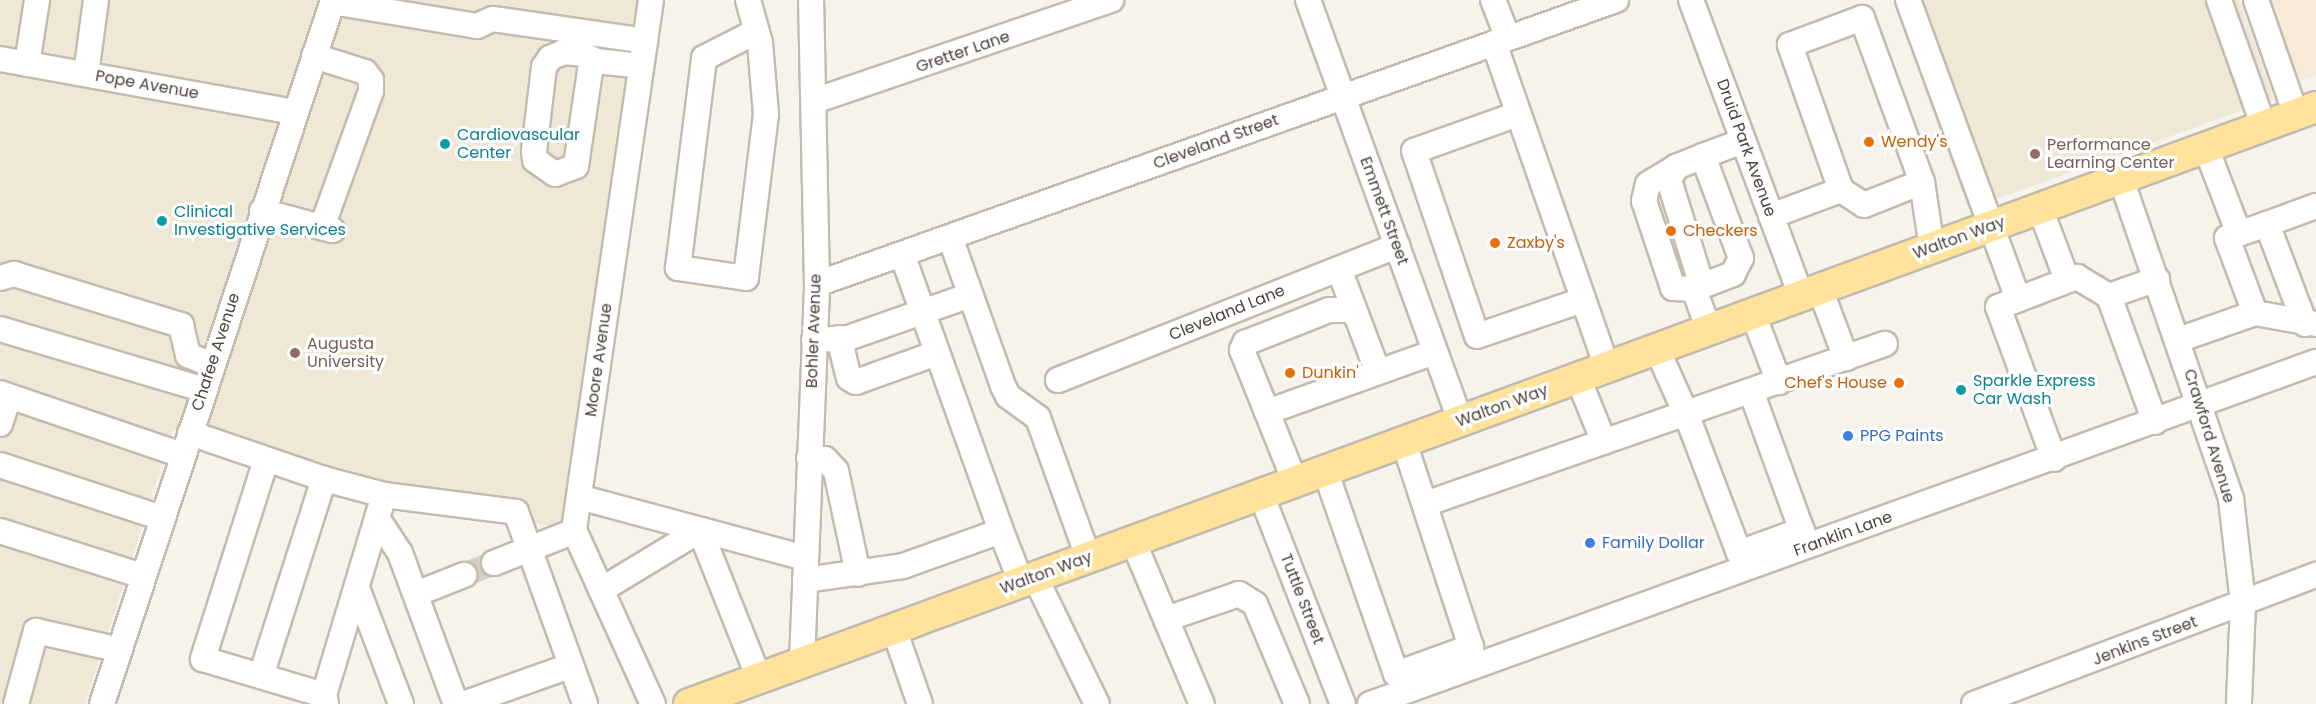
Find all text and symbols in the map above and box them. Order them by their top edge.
street label: Gretter Lane [914,27,1012,77]
street label: Pope Avenue [94,66,200,104]
street label: Druid Park Avenue [1712,77,1780,219]
street label: Cleveland Street [1151,110,1281,174]
place label: Cardiovascular Center [457,125,580,163]
place label: Wendy's [1881,132,1947,152]
marker: Wendy's [1862,135,1876,149]
place label: Performance Learning Center [2047,135,2174,173]
marker: Cardiovascular Center [438,137,452,151]
marker: Performance Learning Center [2028,147,2042,161]
street label: Emmett Street [1356,154,1412,268]
place label: Clinical Investigative Services [174,202,346,240]
street label: Walton Way [1910,212,2008,264]
marker: Clinical Investigative Services [155,214,169,228]
place label: Checkers [1683,221,1758,241]
marker: Checkers [1664,224,1678,238]
place label: Zaxby's [1507,233,1565,253]
marker: Zaxby's [1488,236,1502,250]
street label: Bohler Avenue [802,273,826,389]
street label: Cleveland Lane [1166,281,1288,345]
street label: Chafee Avenue [188,291,244,413]
street label: Moore Avenue [582,302,616,418]
place label: Augusta University [307,334,384,372]
marker: Augusta University [288,346,302,360]
place label: Dunkin' [1302,363,1359,383]
marker: Dunkin' [1283,366,1297,380]
street label: Crawford Avenue [2180,367,2238,505]
place label: Sparkle Express Car Wash [1973,371,2096,409]
place label: Chef's House [1784,373,1887,393]
marker: Chef's House [1892,376,1906,390]
street label: Walton Way [1453,380,1551,432]
marker: Sparkle Express Car Wash [1954,383,1968,397]
place label: PPG Paints [1860,426,1944,446]
marker: PPG Paints [1841,429,1855,443]
street label: Franklin Lane [1791,507,1895,561]
place label: Family Dollar [1602,533,1705,553]
marker: Family Dollar [1583,536,1597,550]
street label: Walton Way [997,547,1095,599]
street label: Tuttle Street [1276,551,1328,647]
street label: Jenkins Street [2090,612,2200,670]

